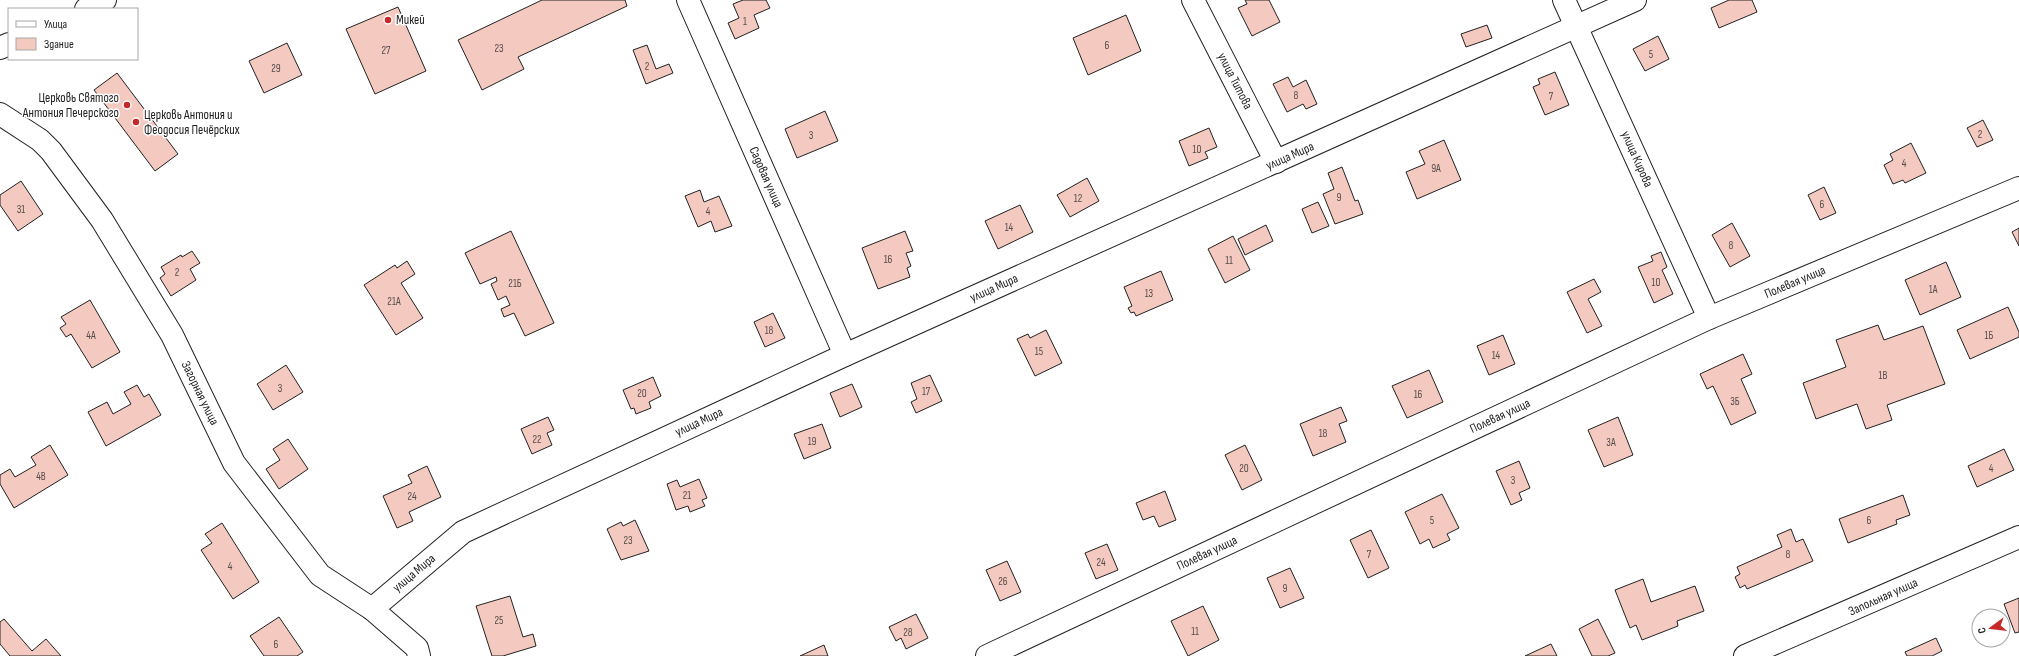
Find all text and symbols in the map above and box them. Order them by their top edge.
legend [8,8,138,60]
place label: Микей [396,12,425,28]
marker: Микей [383,15,393,25]
house number: 1 [743,15,747,28]
text: Улица [44,17,68,32]
text: Здание [44,37,74,52]
house number: 6 [1105,39,1110,52]
house number: 23 [494,42,504,55]
house number: 27 [382,44,391,57]
house number: 5 [1649,48,1653,61]
street label: улица Титова [1214,50,1256,112]
house number: 2 [645,60,650,73]
house number: 29 [271,62,281,75]
house number: 8 [1294,89,1299,102]
place label: Церковь Святого Антония Печерского [22,90,119,121]
house number: 7 [1549,90,1554,103]
marker: Церковь Святого Антония Печерского [122,100,132,110]
place label: Церковь Антония и Феодосия Печёрских [144,107,240,138]
marker: Церковь Антония и Феодосия Печёрских [131,117,141,127]
street label: улица Кирова [1618,128,1656,190]
house number: 2 [1978,128,1983,141]
house number: 3 [809,129,814,142]
street label: улица Мира [1263,138,1317,174]
house number: 10 [1193,143,1201,156]
street label: Садовая улица [746,144,786,210]
house number: 4 [1902,157,1907,170]
house number: 9А [1431,162,1441,175]
house number: 9 [1337,191,1342,204]
house number: 12 [1074,192,1083,205]
house number: 6 [1820,198,1825,211]
house number: 31 [17,203,25,216]
house number: 4 [706,205,711,218]
house number: 14 [1005,221,1014,234]
house number: 8 [1729,239,1734,252]
house number: 16 [884,253,893,266]
house number: 11 [1225,254,1233,267]
street label: Полевая улица [1762,262,1828,302]
house number: 2 [175,266,180,279]
street label: улица Мира [967,270,1021,306]
house number: 10 [1652,276,1660,289]
house number: 21Б [508,277,522,290]
house number: 1А [1929,283,1938,296]
house number: 13 [1145,287,1154,300]
house number: 21А [387,295,401,308]
house number: 18 [765,324,774,337]
house number: 4А [86,329,96,342]
house number: 1Б [1985,329,1994,342]
house number: 15 [1035,345,1043,358]
house number: 14 [1492,349,1501,362]
street label: Загорная улица [178,358,222,428]
house number: 1В [1879,369,1888,382]
house number: 3 [278,382,283,395]
house number: 17 [922,385,931,398]
house number: 20 [637,387,647,400]
house number: 16 [1414,388,1423,401]
street label: Полевая улица [1467,395,1533,437]
house number: 3Б [1730,395,1740,408]
street label: улица Мира [673,404,725,440]
house number: 18 [1319,427,1328,440]
house number: 22 [532,433,542,446]
house number: 19 [808,435,816,448]
house number: 3А [1606,436,1616,449]
house number: 20 [1239,462,1249,475]
house number: 4 [1989,462,1994,475]
house number: 4В [36,470,46,483]
house number: 3 [1511,474,1516,487]
house number: 21 [683,489,691,502]
house number: 24 [407,490,417,503]
house number: 5 [1430,514,1434,527]
house number: 6 [1867,514,1872,527]
street label: Полевая улица [1174,532,1240,574]
house number: 23 [623,534,633,547]
house number: 7 [1367,548,1372,561]
house number: 8 [1786,548,1791,561]
street label: улица Мира [389,550,439,596]
house number: 24 [1096,556,1106,569]
house number: 4 [228,560,233,573]
house number: 26 [998,575,1008,588]
street label: Запольная улица [1846,575,1920,619]
house number: 9 [1283,582,1288,595]
north arrow [1971,608,2011,648]
house number: 25 [495,614,503,627]
house number: 11 [1191,625,1199,638]
house number: 28 [903,626,913,639]
text: С [1975,626,1989,635]
house number: 6 [274,638,279,651]

